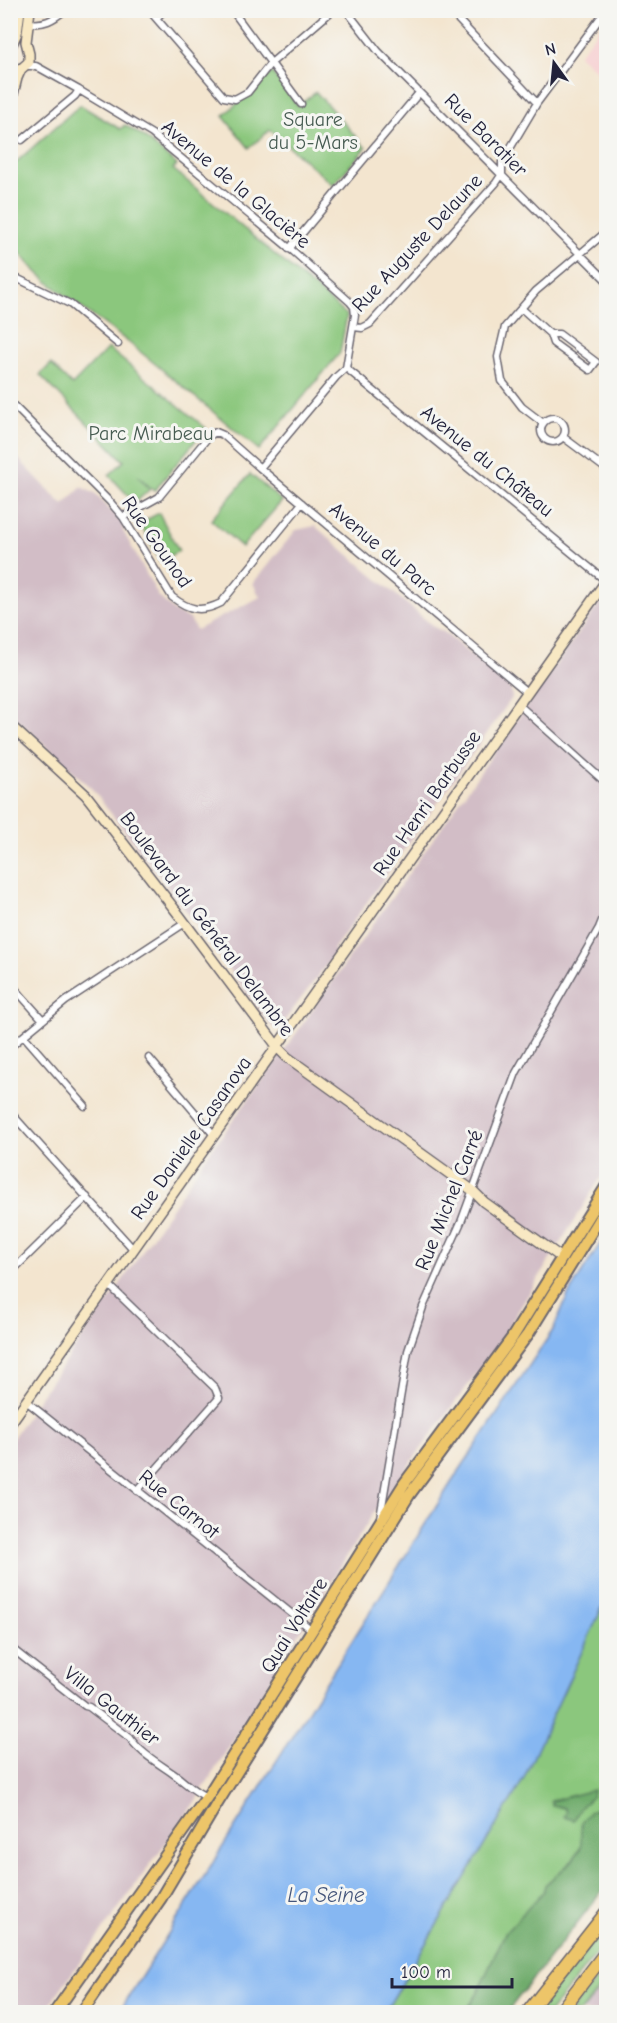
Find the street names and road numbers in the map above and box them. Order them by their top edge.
street label: Rue Baratier [440,89,532,181]
street label: Avenue de la Glacière [157,115,315,253]
street label: Rue Auguste Delaune [347,169,487,317]
street label: Avenue du Château [416,400,558,522]
street label: Rue Gounod [117,492,197,592]
street label: Avenue du Parc [325,498,442,601]
street label: Rue Henri Barbusse [368,726,486,880]
street label: Boulevard du Général Delambre [115,807,299,1041]
street label: Rue Danielle Casanova [126,1052,256,1224]
street label: Rue Michel Carré [410,1126,488,1274]
street label: Rue Carnot [134,1465,225,1544]
street label: Quai Voltaire [256,1573,332,1677]
street label: Villa Gauthier [60,1662,164,1750]

